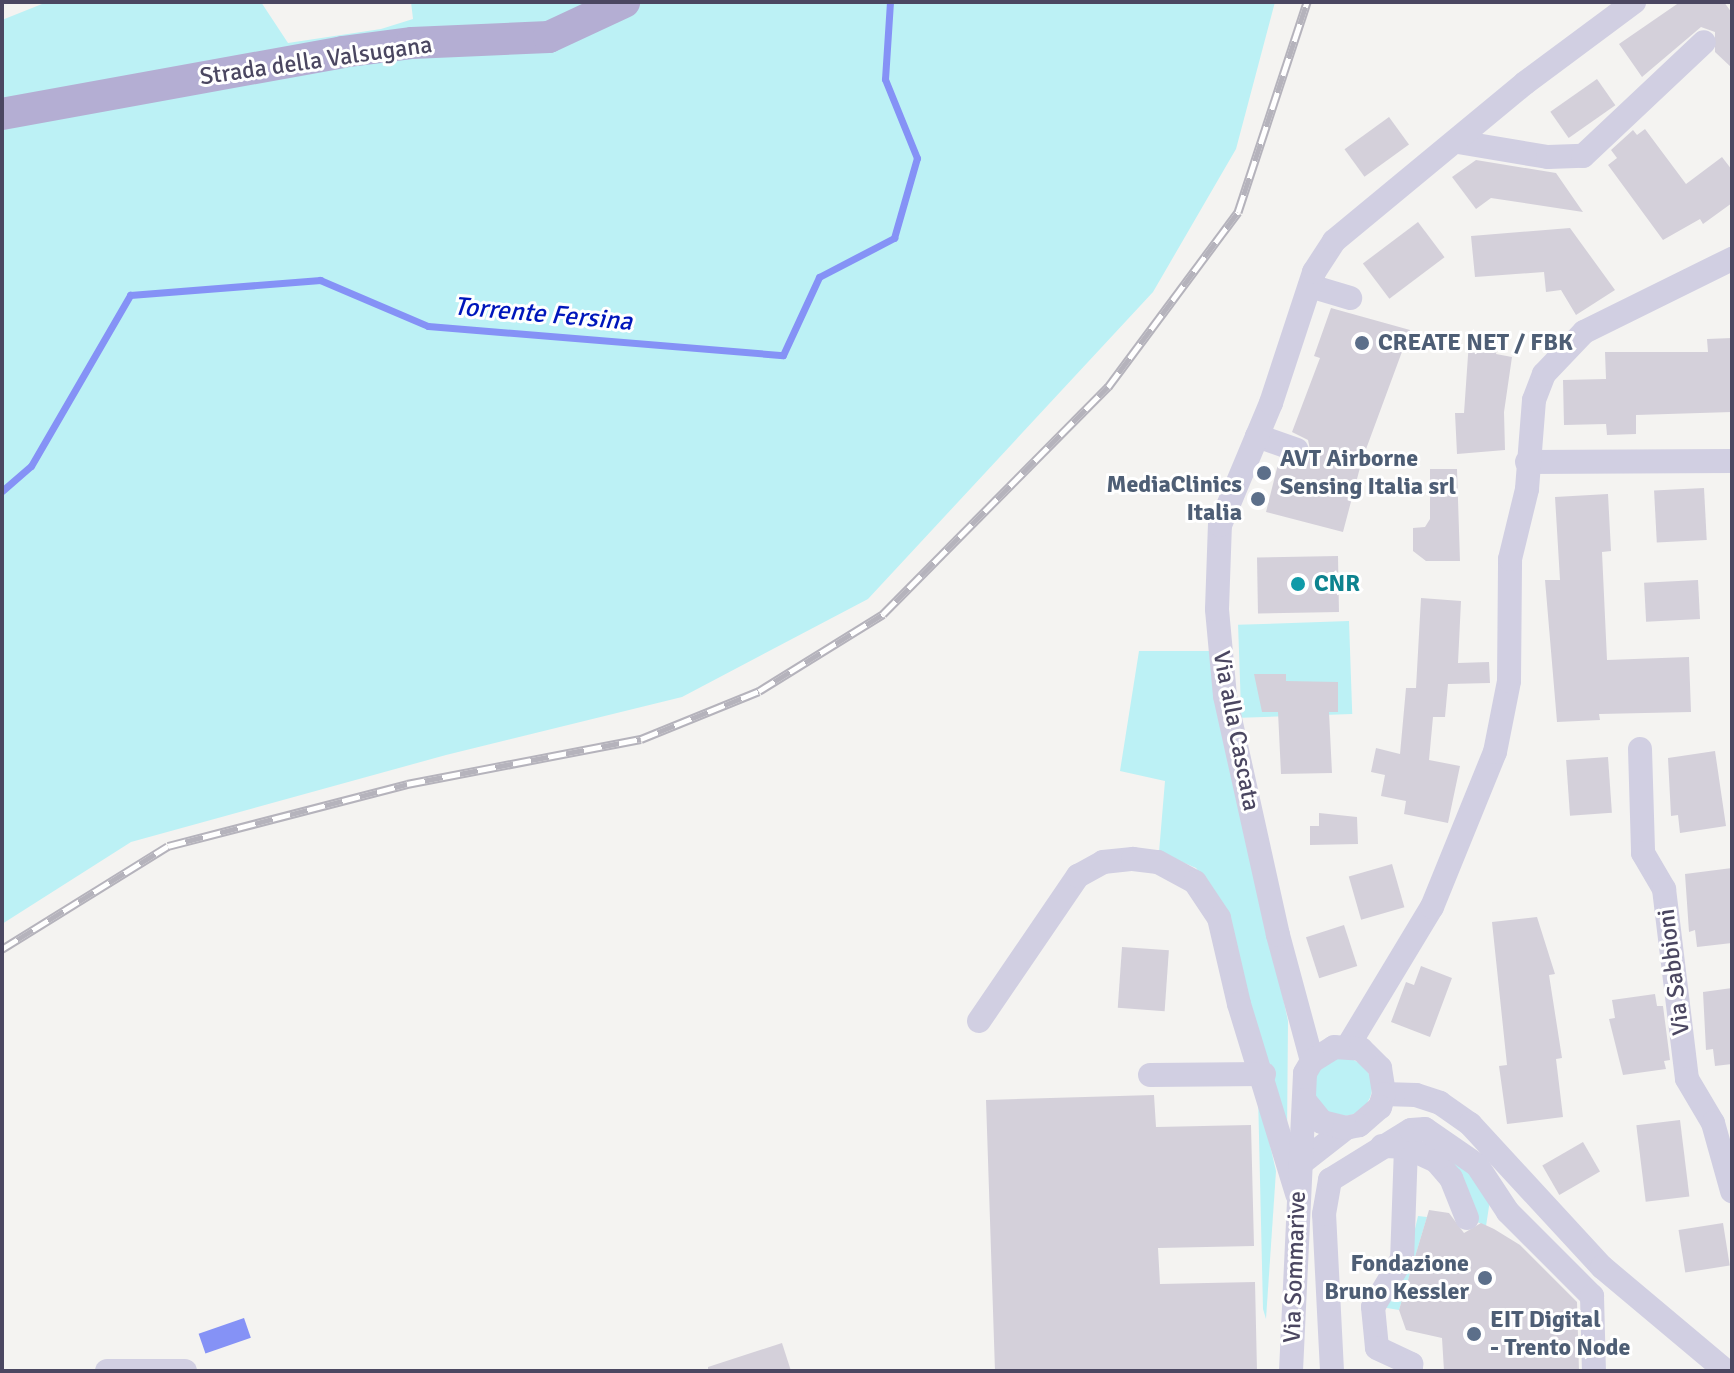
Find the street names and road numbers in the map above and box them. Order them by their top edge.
street label: Strada della Valsugana [198,30,434,92]
street label: Via alla Cascata [1206,649,1266,813]
street label: Via Sabbioni [1652,907,1696,1037]
street label: Via Sommarive [1278,1190,1312,1344]

